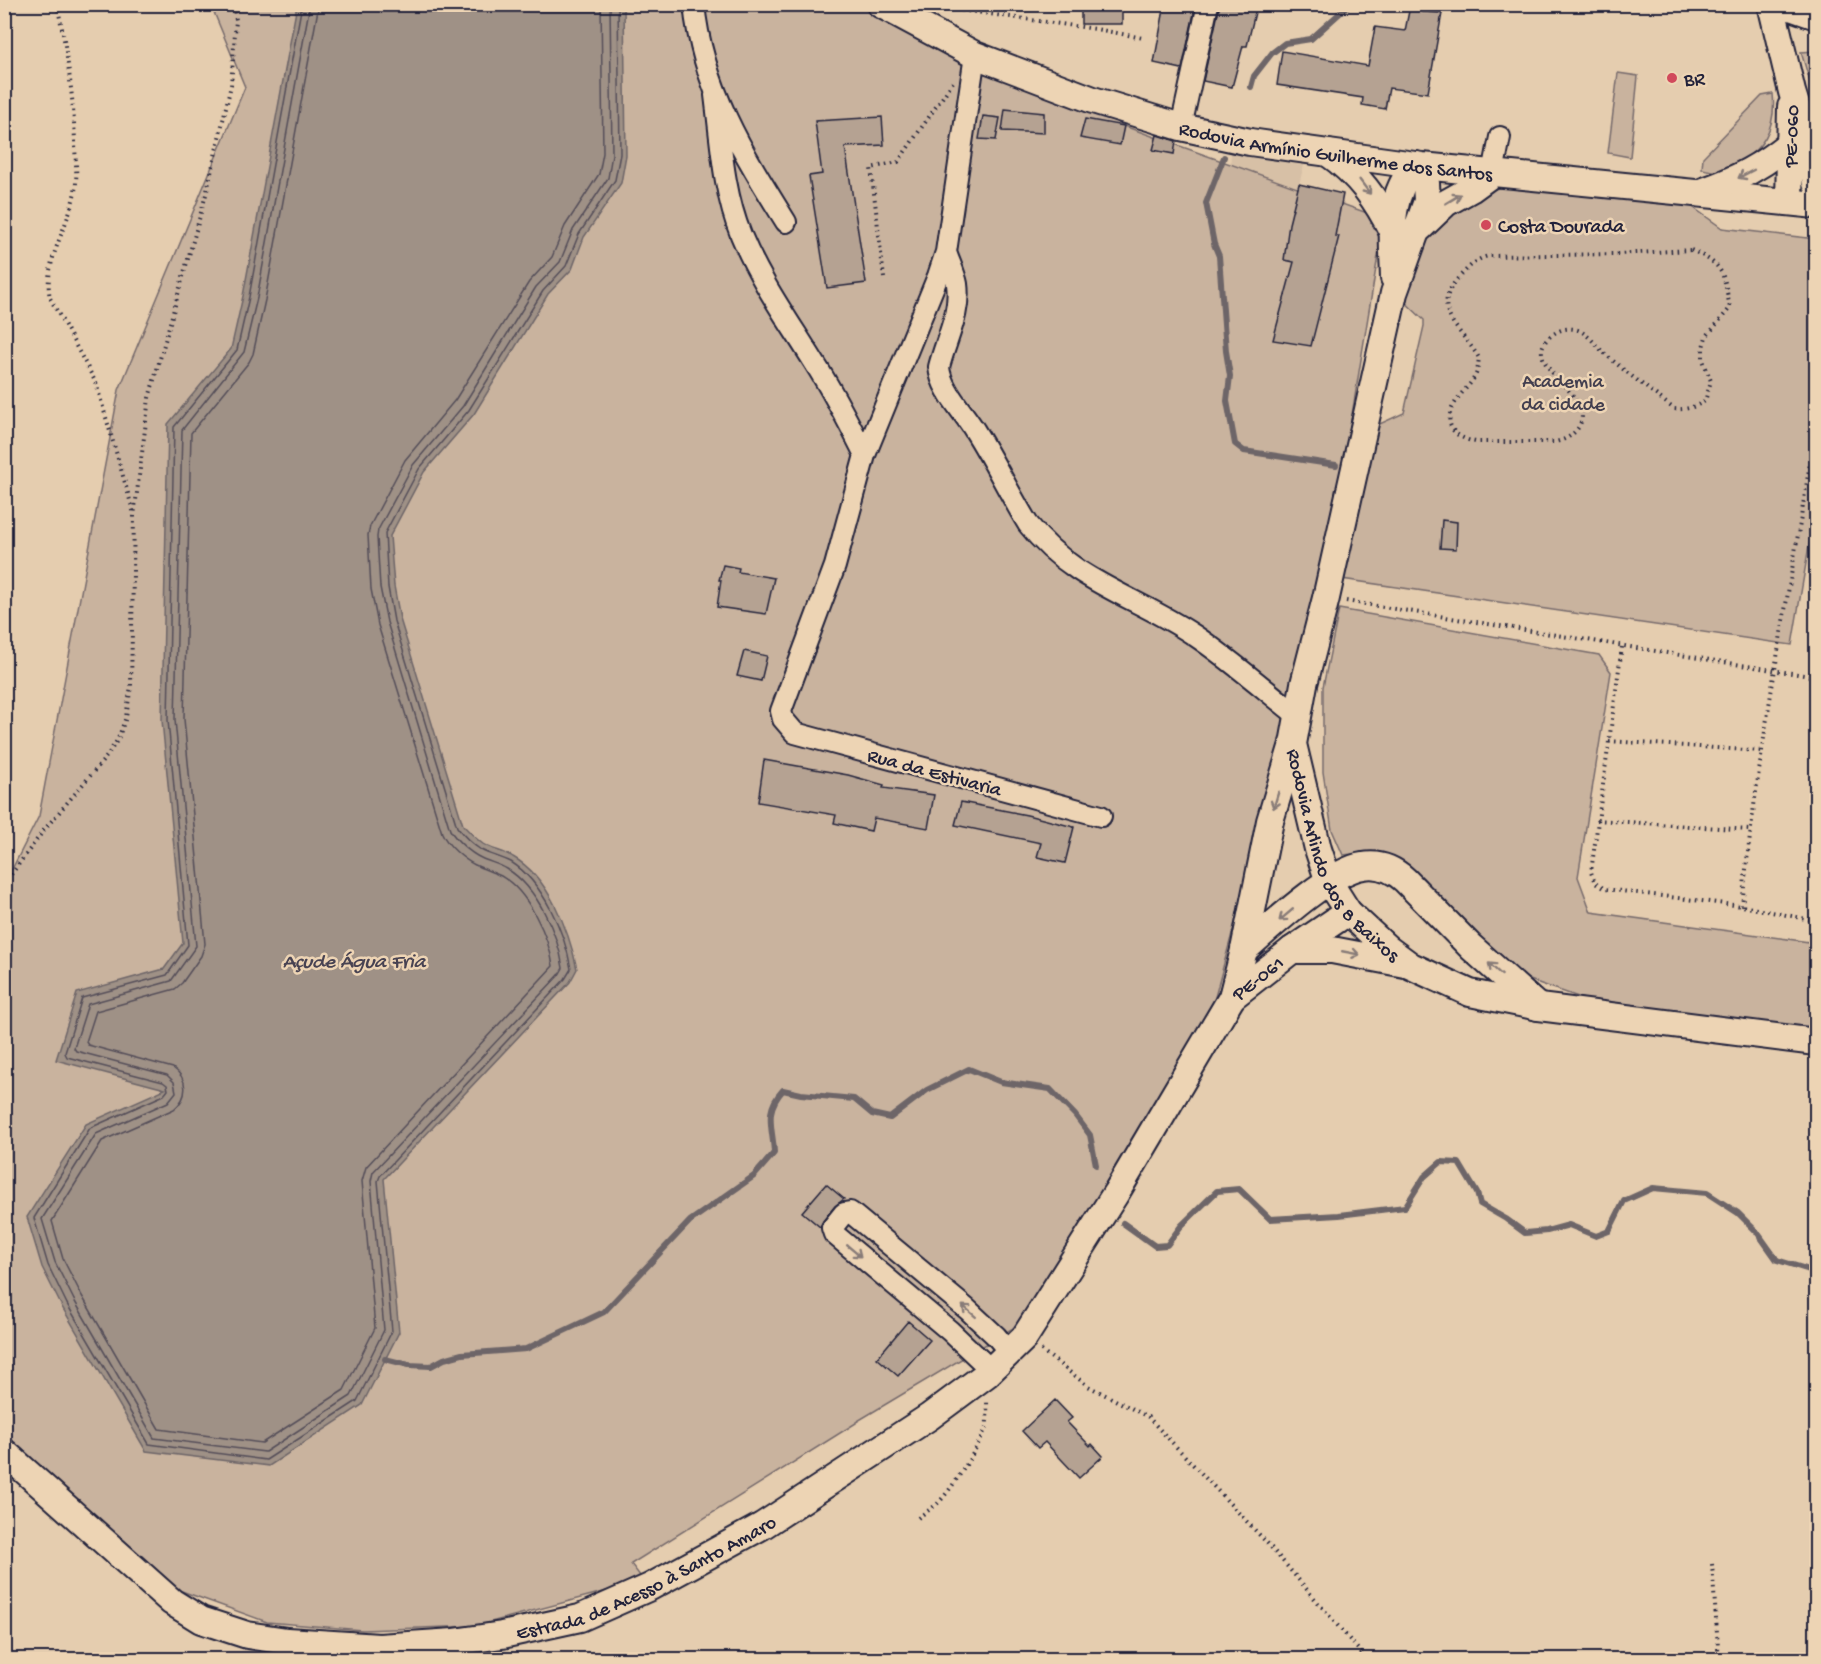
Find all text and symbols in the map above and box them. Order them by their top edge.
place label: BR [1683,70,1706,93]
marker: BR [1665,71,1679,85]
street label: PE-060 [1781,104,1806,169]
street label: Rodovia Armínio Guilherme dos Santos [1176,119,1494,188]
one-way arrow [1738,169,1756,180]
one-way arrow [1359,179,1372,195]
one-way arrow [1444,193,1461,205]
place label: Costa Dourada [1498,217,1625,240]
marker: Costa Dourada [1479,218,1493,232]
park label: Academia da cidade [1521,372,1605,418]
street label: Rua da Estivaria [864,745,1005,804]
street label: Rodovia Arlindo dos 8 Baixos [1280,747,1403,969]
one-way arrow [1270,790,1281,809]
one-way arrow [1278,908,1294,921]
one-way arrow [1340,948,1360,959]
water label: Açude Água Fria [283,951,427,976]
street label: PE-061 [1228,953,1290,1008]
one-way arrow [1487,962,1502,976]
one-way arrow [846,1244,862,1257]
one-way arrow [962,1304,977,1318]
street label: Estrada de Acesso à Santo Amaro [514,1512,782,1647]

